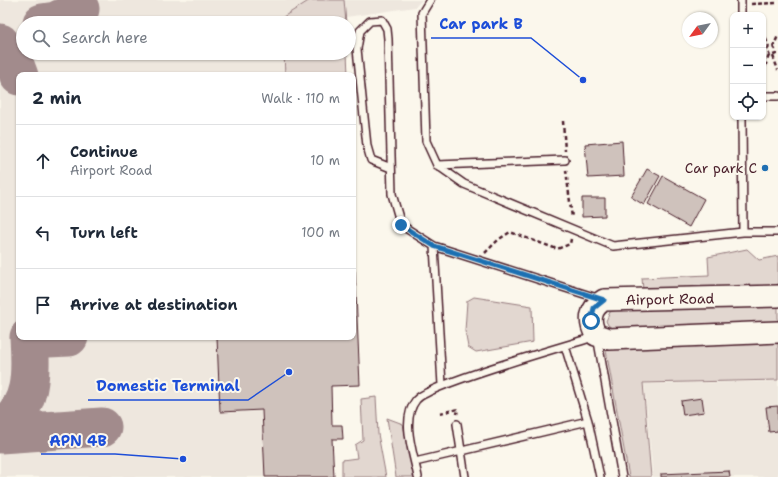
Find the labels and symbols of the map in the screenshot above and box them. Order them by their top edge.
callout: Car park B [431,11,531,38]
north arrow [682,12,718,48]
text: Car park B [439,14,523,34]
place label: Car park C [685,159,757,177]
marker: Car park C [760,163,770,173]
route end [392,216,410,234]
street label: Airport Road [626,289,715,309]
route start [582,312,600,330]
callout: Domestic Terminal [88,373,248,400]
text: Domestic Terminal [96,376,240,396]
callout: APN 4B [41,427,115,454]
text: APN 4B [49,431,107,451]

